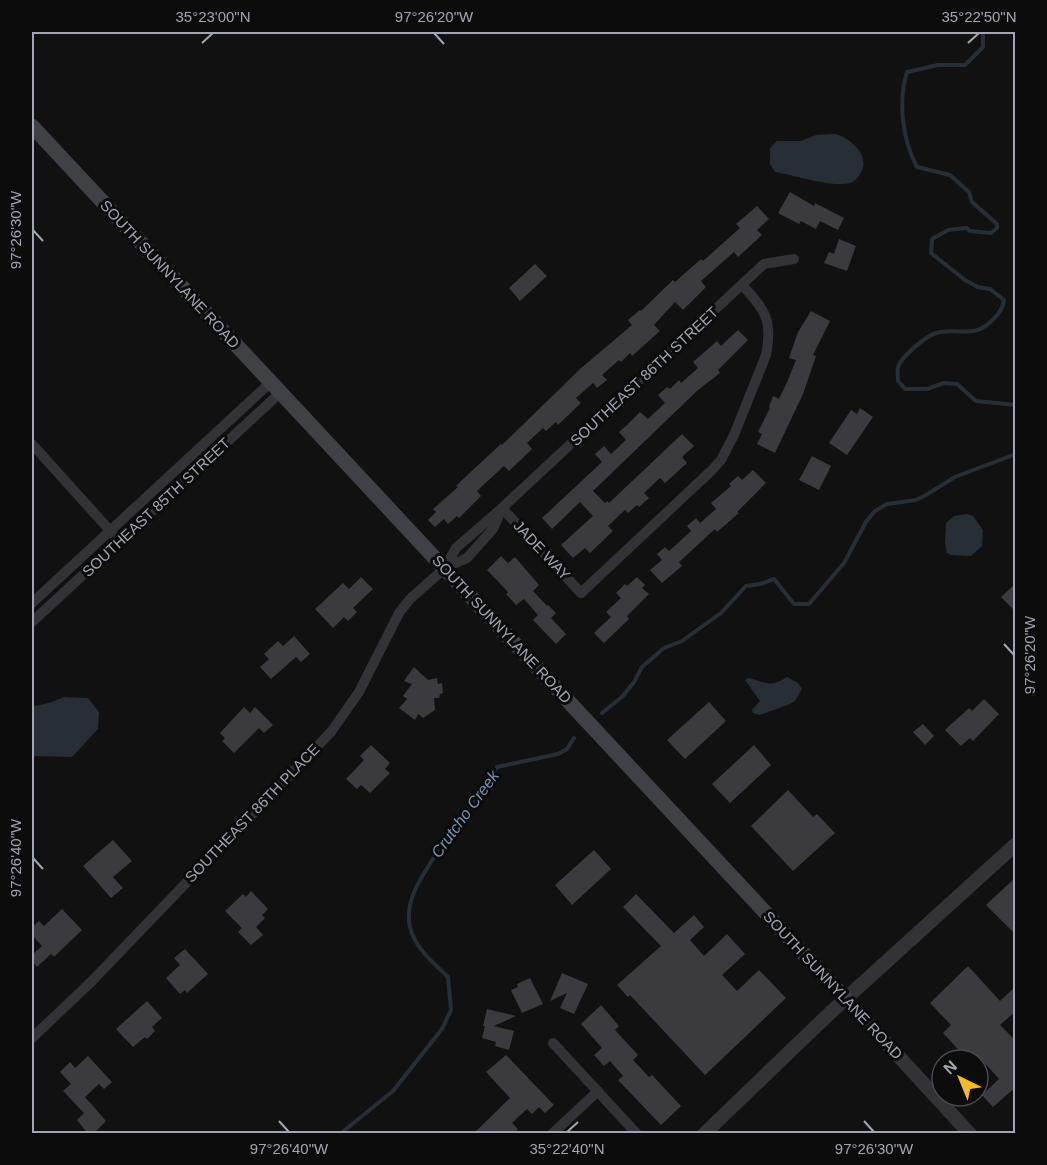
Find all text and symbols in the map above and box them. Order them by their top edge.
text: 35°23'00"N [175,8,251,25]
text: 97°26'20"W [395,8,474,25]
text: 35°22'50"N [941,8,1017,25]
text: 97°26'30"W [7,190,24,269]
street label: SOUTH SUNNYLANE ROAD [97,197,243,352]
street label: SOUTHEAST 86TH STREET [567,303,721,449]
street label: SOUTHEAST 85TH STREET [79,434,233,580]
street label: JADE WAY [510,517,574,583]
street label: SOUTH SUNNYLANE ROAD [429,552,575,707]
text: 97°26'20"W [1021,615,1038,694]
street label: SOUTHEAST 86TH PLACE [181,740,323,886]
water label: Crutcho Creek [428,766,503,861]
text: 97°26'40"W [7,818,24,897]
street label: SOUTH SUNNYLANE ROAD [760,908,906,1063]
north arrow [930,1048,990,1108]
text: N [940,1057,960,1078]
text: 97°26'40"W [250,1140,329,1157]
text: 35°22'40"N [529,1140,605,1157]
text: 97°26'30"W [835,1140,914,1157]

